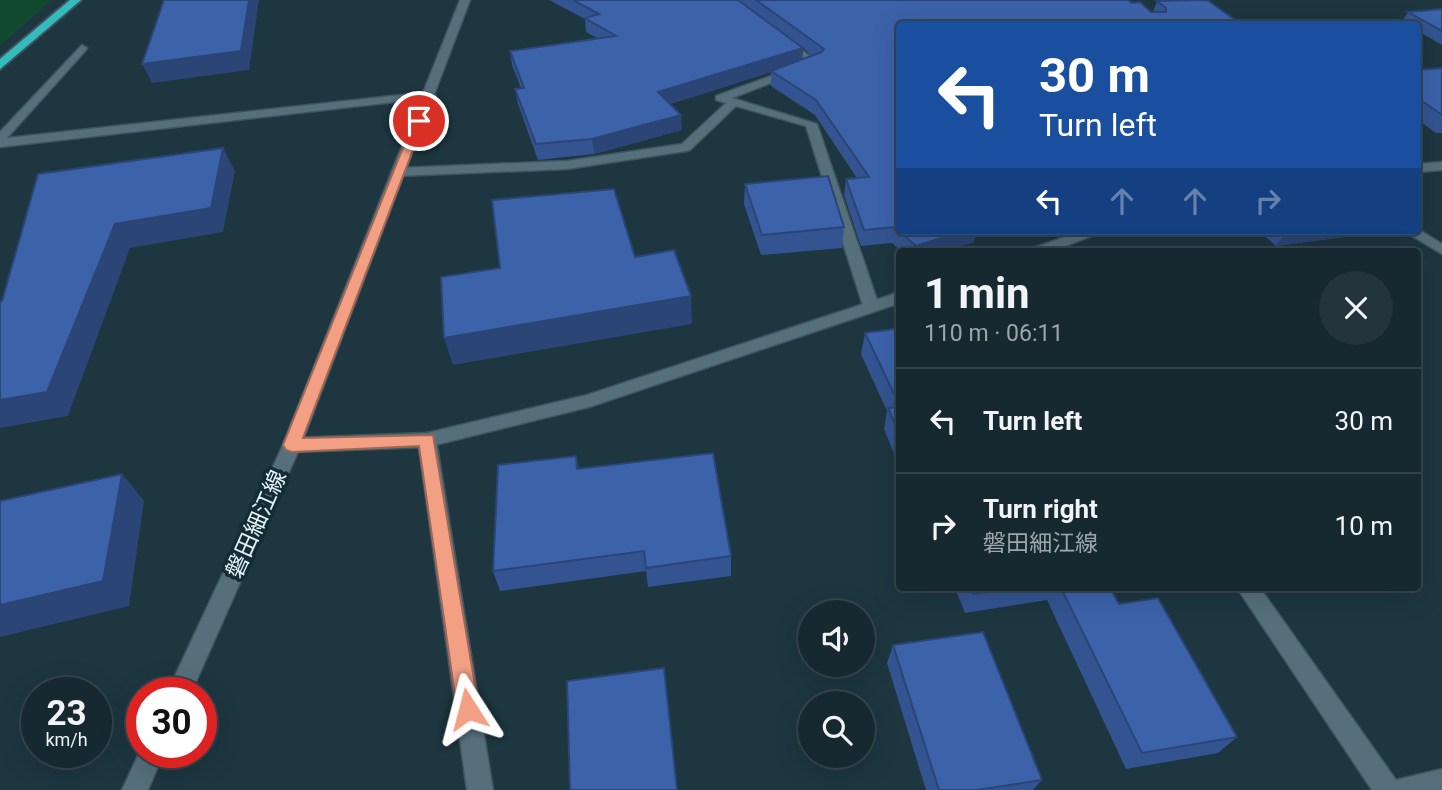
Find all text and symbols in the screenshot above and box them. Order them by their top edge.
text: 30 m [1039,47,1150,104]
icon: left [924,49,1015,140]
pin [389,91,449,151]
icon: arrive [400,102,438,140]
text: Turn left [1039,106,1157,144]
icon: left [1030,182,1068,220]
icon: ahead [1103,182,1141,220]
icon: ahead [1176,182,1214,220]
icon: right [1249,182,1287,220]
text: 1 min [924,269,1030,318]
button: close [1319,271,1393,345]
text: 110 m · 06:11 [924,320,1063,347]
icon: left [924,402,962,440]
text: Turn left [983,406,1082,436]
text: 30 m [1335,406,1393,436]
street label: 磐田細江線 [221,466,292,582]
text: Turn right [983,494,1098,524]
icon: right [924,507,962,545]
text: 10 m [1335,511,1393,541]
text: 磐田細江線 [983,530,1098,557]
map controls [798,600,875,768]
button: sound [798,600,875,677]
position arrow [431,672,505,746]
speed limit sign: 30 [126,677,217,768]
button: search [798,691,875,768]
text: 23 [46,693,87,734]
text: km/h [45,729,88,750]

